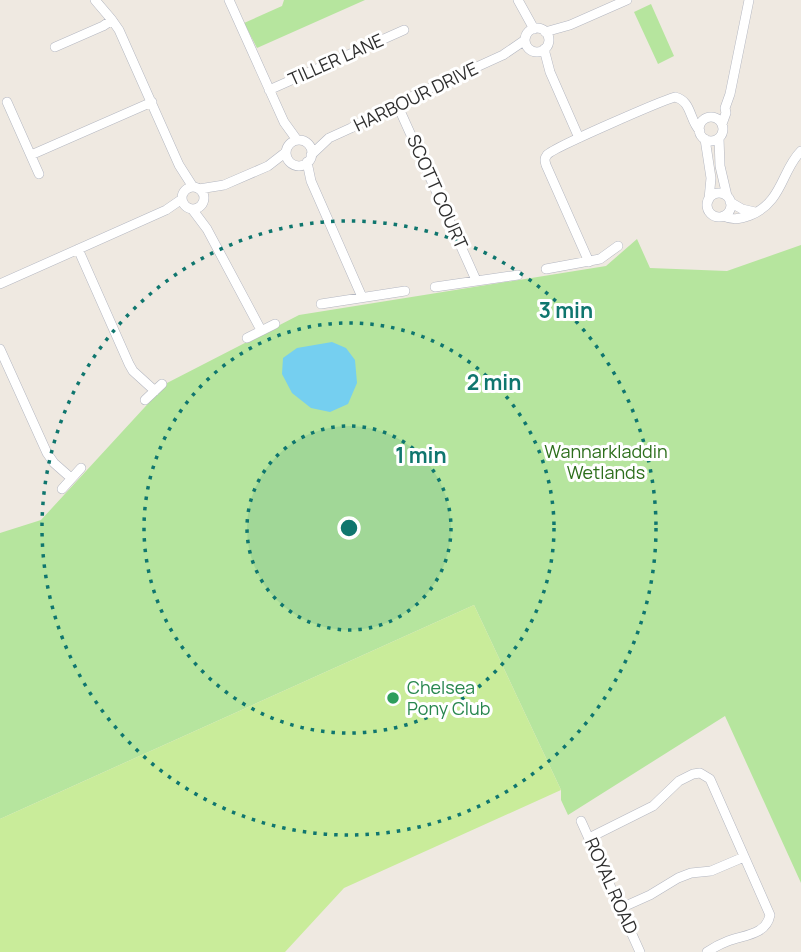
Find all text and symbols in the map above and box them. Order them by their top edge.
street label: TILLER LANE [284,27,387,91]
street label: HARBOUR DRIVE [349,56,482,137]
street label: SCOTT COURT [402,131,474,253]
text: 3 min [539,296,593,324]
text: 2 min [467,368,521,396]
park label: Wannarkladdin Wetlands [544,439,668,484]
text: 1 min [395,441,447,469]
centre of rings [337,516,361,540]
place label: Chelsea Pony Club [407,675,490,720]
marker: Chelsea Pony Club [385,690,401,706]
street label: ROYAL ROAD [580,833,644,938]

